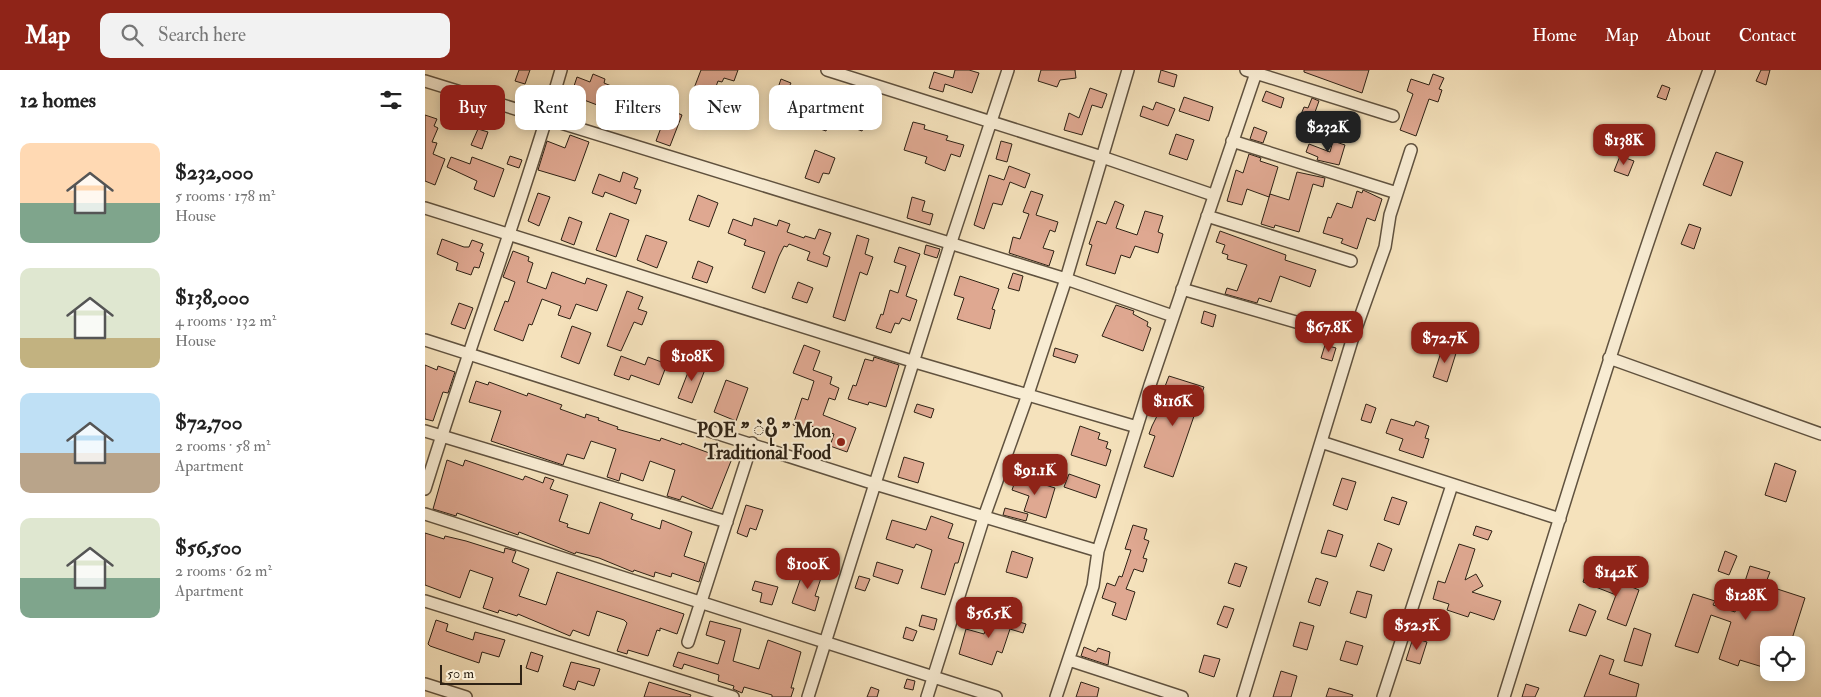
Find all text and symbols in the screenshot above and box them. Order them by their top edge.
search box [100,13,450,58]
text: Map [25,20,70,51]
icon: search [118,21,146,49]
text: Search here [158,23,246,47]
text: Home [1532,24,1577,47]
text: Map [1605,24,1639,47]
text: About [1667,24,1711,47]
text: Contact [1739,24,1796,47]
chip: Buy [440,85,505,130]
chip: Rent [515,85,586,130]
chip: Filters [596,85,679,130]
chip: New [689,85,759,130]
chip: Apartment [769,85,882,130]
icon: filters [377,86,405,114]
text: 12 homes [20,87,96,114]
pin: $232K [1293,111,1363,153]
text: $232K [1307,117,1349,137]
pin: $138K [1589,124,1659,166]
text: $138K [1604,130,1644,150]
text: $232,000 [175,159,254,186]
icon: home [60,163,120,223]
text: 5 rooms · 178 m² [175,186,275,206]
text: House [175,206,216,226]
text: $138,000 [175,284,250,311]
icon: home [60,288,120,348]
pin: $67.8K [1288,310,1370,353]
text: 4 rooms · 132 m² [175,311,276,331]
text: $67.8K [1306,317,1352,337]
pin: $72.7K [1404,322,1486,364]
text: $72.7K [1422,328,1468,348]
text: House [175,331,216,351]
pin: $108K [657,340,727,382]
text: $108K [671,346,713,366]
pin: $116K [1138,384,1208,427]
text: $116K [1153,391,1193,411]
text: $72,700 [175,409,242,436]
icon: home [60,413,120,473]
place label: POE " ဲပို " Mon Traditional Food [697,417,832,465]
text: 2 rooms · 58 m² [175,436,270,456]
marker: POE " ဲပို " Mon Traditional Food [835,436,847,448]
pin: $91.1K [994,454,1076,496]
text: Apartment [175,456,243,476]
text: $91.1K [1014,460,1056,480]
text: $56,500 [175,534,242,561]
icon: home [60,538,120,598]
pin: $100K [773,548,843,590]
text: $100K [787,554,829,574]
pin: $142K [1581,556,1651,598]
text: 2 rooms · 62 m² [175,561,272,581]
text: $142K [1595,562,1637,582]
pin: $128K [1711,578,1781,621]
text: Apartment [175,581,243,601]
text: $128K [1725,585,1767,605]
pin: $56.5K [948,596,1030,639]
text: $56.5K [966,603,1012,623]
pin: $52.5K [1376,608,1458,651]
text: $52.5K [1394,615,1440,635]
map controls [1760,636,1805,681]
button: locate [1760,636,1805,681]
scale bar [440,662,523,685]
text: 50 m [447,665,474,682]

